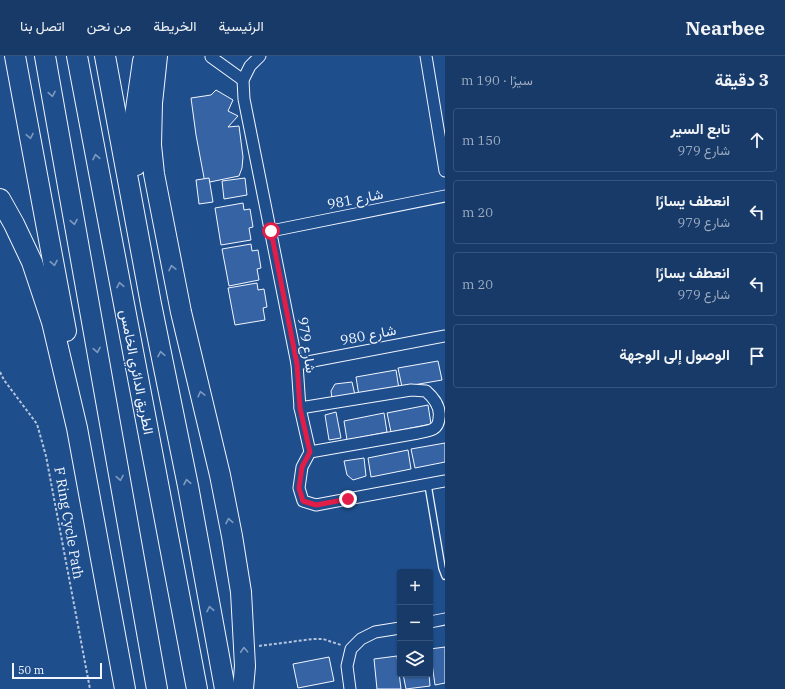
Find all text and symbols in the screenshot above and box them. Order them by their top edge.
text: Nearbee [686,16,765,40]
text: اتصل بنا [20,17,65,35]
text: من نحن [87,17,131,35]
text: الخريطة [153,17,196,35]
text: الرئيسية [218,17,264,35]
text: 3 دقيقة [715,69,769,91]
text: سيرًا · 190 m [461,72,533,89]
one-way arrow [47,91,55,97]
text: تابع السير [671,119,730,138]
icon: ahead [746,129,768,151]
text: 150 m [462,132,501,149]
one-way arrow [25,133,34,139]
text: شارع 979 [677,142,730,159]
one-way arrow [92,154,100,160]
street label: شارع 981 [325,185,385,215]
text: انعطف يسارًا [656,191,730,210]
icon: left [746,201,768,223]
text: 20 m [462,204,493,221]
text: شارع 979 [677,214,730,231]
one-way arrow [70,219,78,225]
route start [262,222,280,240]
one-way arrow [49,260,57,267]
text: انعطف يسارًا [656,263,730,282]
one-way arrow [168,264,177,271]
icon: left [746,273,768,295]
text: 20 m [462,276,493,293]
one-way arrow [117,282,125,288]
text: شارع 979 [677,286,730,303]
street label: الطريق الدائري الخامس [113,308,158,436]
street label: شارع 979 [292,316,320,375]
street label: شارع 980 [338,321,398,351]
text: الوصول إلى الوجهة [619,345,730,364]
icon: arrive [746,345,768,367]
one-way arrow [92,347,101,353]
one-way arrow [157,351,165,357]
one-way arrow [197,391,206,398]
street label: F Ring Cycle Path [50,465,88,581]
one-way arrow [115,475,124,481]
one-way arrow [183,478,191,485]
route end [339,490,357,508]
one-way arrow [226,518,234,524]
map controls [397,569,433,677]
button: + [397,569,433,605]
button: − [397,605,433,641]
one-way arrow [207,606,215,612]
button: layers [397,641,433,677]
one-way arrow [239,647,248,653]
scale bar [12,661,102,680]
text: 50 m [18,663,44,677]

